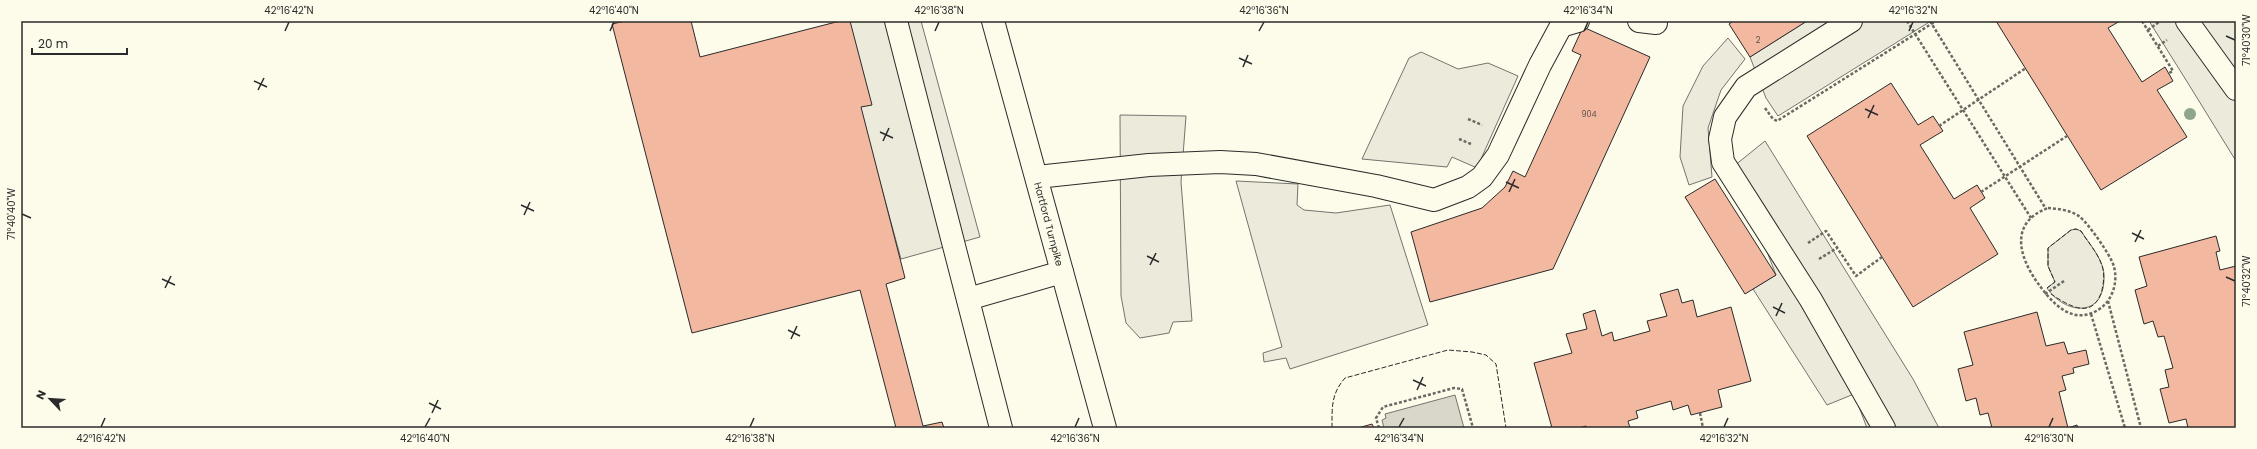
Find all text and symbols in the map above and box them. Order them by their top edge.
text: 42°16'42"N [264,3,314,18]
text: 42°16'40"N [589,3,639,18]
text: 42°16'38"N [914,3,964,18]
text: 42°16'36"N [1239,3,1289,18]
text: 42°16'34"N [1563,3,1613,18]
text: 42°16'32"N [1889,3,1937,18]
text: 71°40'30"W [2239,14,2254,66]
scale bar [32,30,127,56]
text: 20 m [38,35,68,52]
house number: 2 [1756,35,1761,46]
house number: 904 [1581,109,1597,120]
street label: Hartford Turnpike [1030,180,1067,268]
text: 71°40'40"W [4,188,19,240]
text: 71°40'32"W [2239,255,2254,307]
north arrow [30,379,70,419]
text: N [32,388,50,402]
text: 42°16'42"N [76,431,126,446]
text: 42°16'40"N [400,431,450,446]
text: 42°16'38"N [725,431,775,446]
text: 42°16'36"N [1050,431,1100,446]
text: 42°16'34"N [1374,431,1424,446]
text: 42°16'32"N [1700,431,1748,446]
text: 42°16'30"N [2024,431,2074,446]

